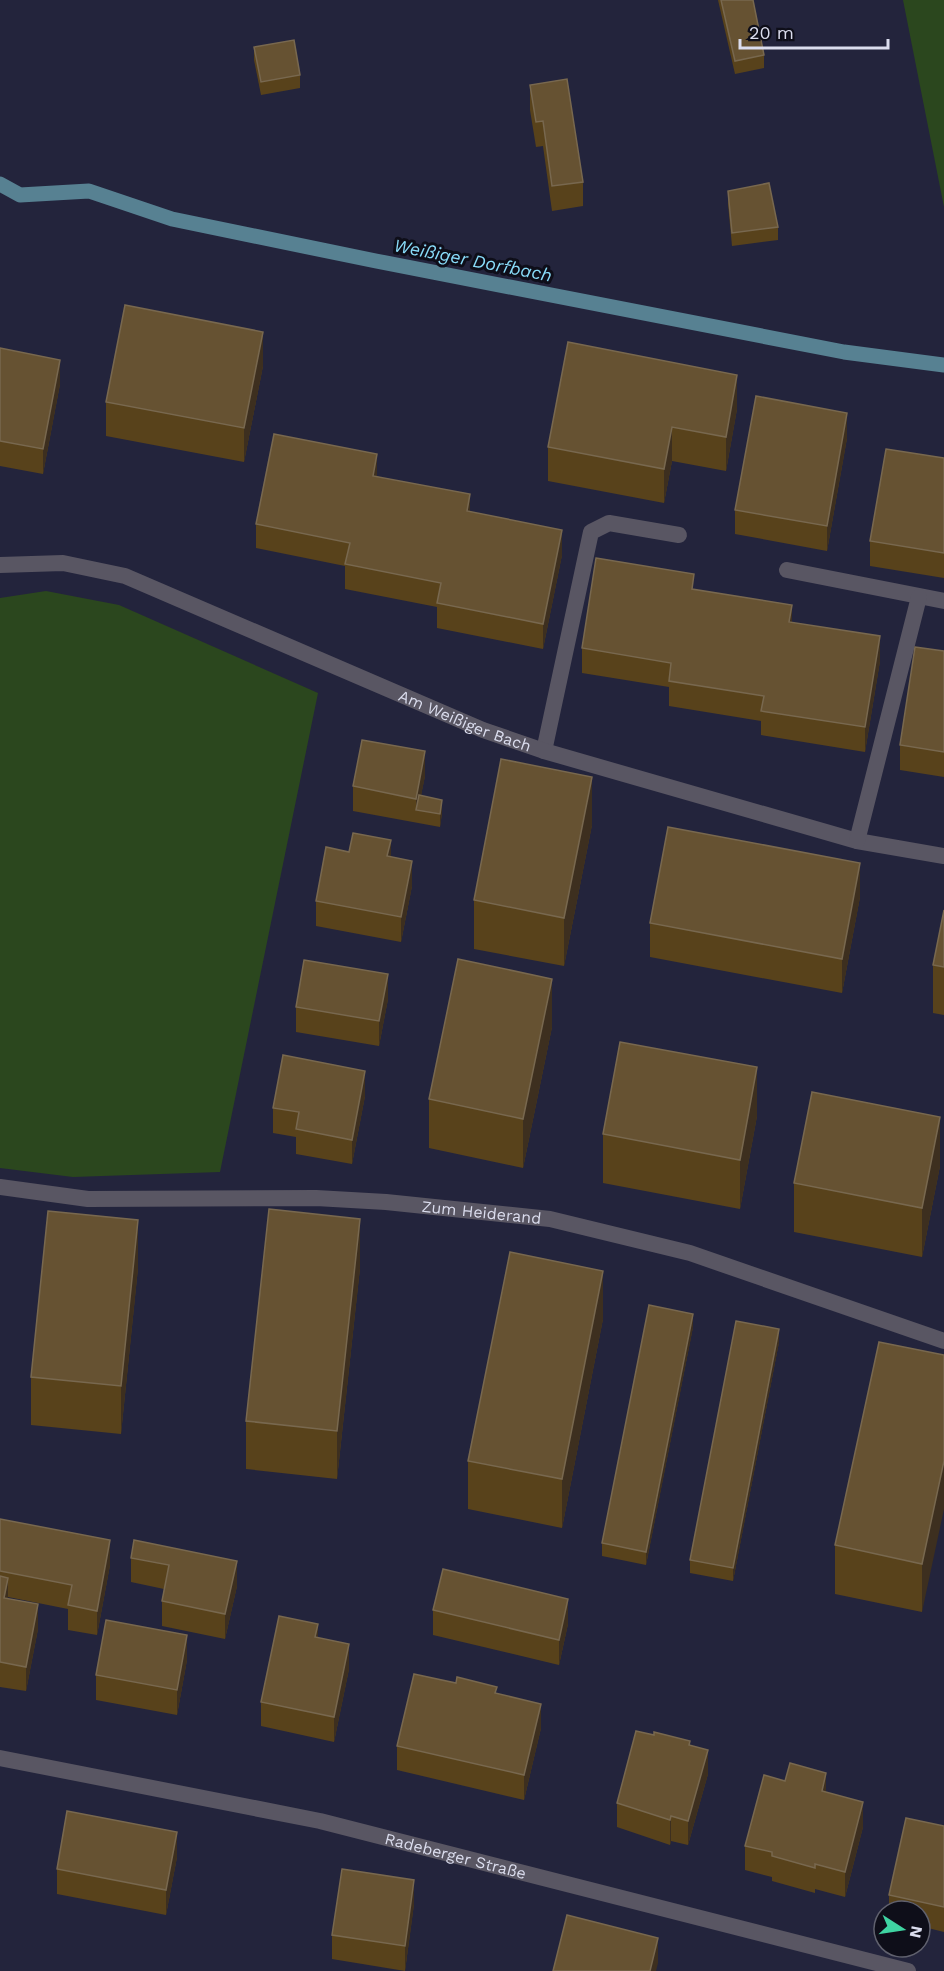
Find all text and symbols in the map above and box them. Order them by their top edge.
scale bar [740,12,888,50]
text: 20 m [749,22,794,43]
water label: Weißiger Dorfbach [392,234,554,286]
street label: Am Weißiger Bach [396,685,534,755]
street label: Zum Heiderand [421,1196,542,1228]
street label: Radeberger Straße [383,1828,528,1883]
north arrow [872,1899,932,1959]
text: N [906,1924,927,1940]

